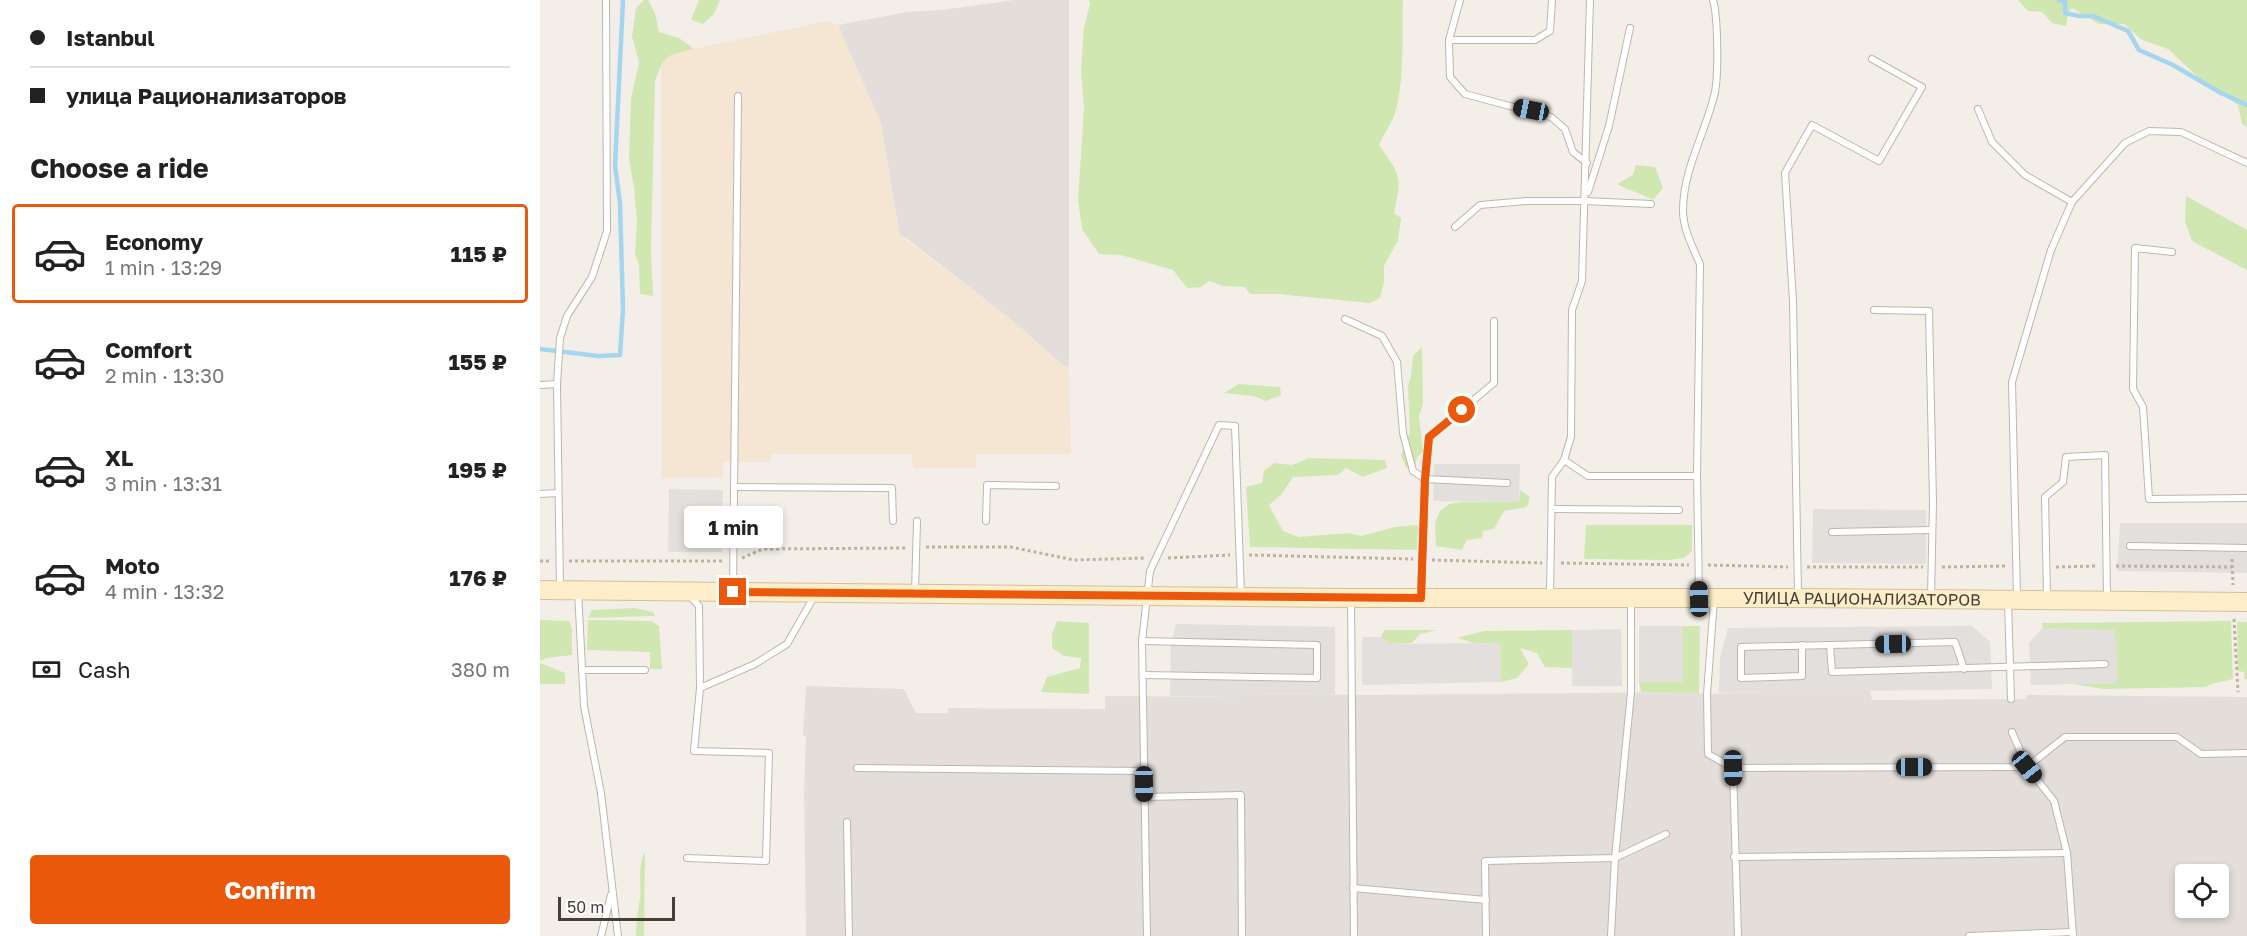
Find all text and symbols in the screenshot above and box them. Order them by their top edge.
text: Istanbul [66,24,155,51]
text: улица Рационализаторов [66,82,347,109]
car [1512,98,1550,122]
text: Choose a ride [30,152,209,184]
icon: car [33,227,87,281]
text: Economy [105,228,203,255]
text: 115 ₽ [451,240,507,267]
text: 1 min · 13:29 [105,255,222,279]
icon: car [33,335,87,389]
text: Comfort [105,336,192,363]
text: 155 ₽ [448,348,507,375]
text: 2 min · 13:30 [105,363,224,387]
route start [1448,396,1475,423]
icon: car [33,443,87,497]
text: XL [105,444,133,471]
text: 195 ₽ [448,456,507,483]
text: 3 min · 13:31 [105,471,222,495]
callout: 1 min [684,505,782,547]
text: 1 min [708,515,759,539]
icon: car [33,551,87,605]
text: Moto [105,552,160,579]
text: 176 ₽ [449,564,507,591]
route end [719,578,746,605]
text: 4 min · 13:32 [105,579,224,603]
car [1690,581,1708,617]
street label: УЛИЦА РАЦИОНАЛИЗАТОРОВ [1743,588,1981,610]
car [1875,635,1911,653]
icon: cash [30,653,63,686]
text: Cash [78,656,131,683]
text: 380 m [451,657,510,681]
car [2009,747,2045,787]
car [1724,750,1742,786]
car [1896,758,1932,776]
car [1135,766,1153,802]
button: Confirm [30,855,510,924]
map controls [2175,864,2229,918]
button: locate [2175,864,2229,918]
scale bar [558,894,675,922]
text: 50 m [567,897,604,917]

